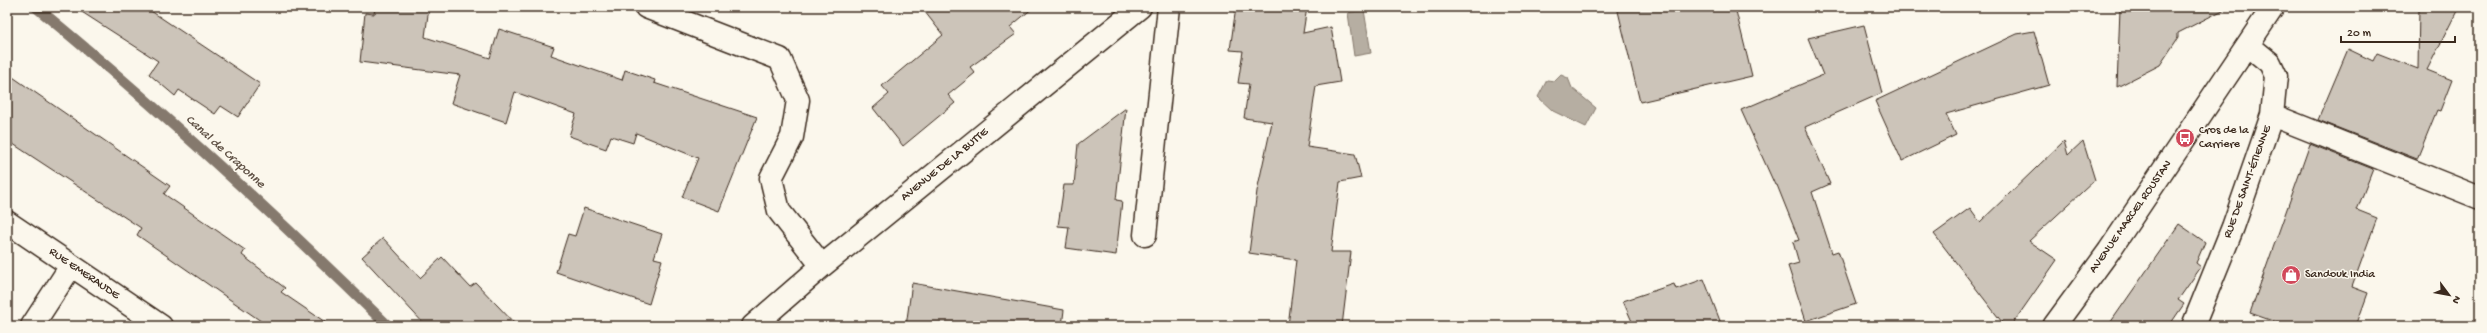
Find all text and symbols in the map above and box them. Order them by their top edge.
scale bar [2341,18,2455,44]
text: 20 m [2347,27,2372,41]
water label: Canal de Craponne [182,112,269,193]
street label: RUE DE SAINT-ÉTIENNE [2221,123,2275,240]
place label: Cros de la Carriere [2199,124,2249,152]
street label: AVENUE DE LA BUTTE [898,125,992,205]
bus stop icon: Cros de la Carriere [2174,127,2196,149]
street label: AVENUE MARCEL ROUSTAN [2087,158,2175,276]
street label: RUE EMERAUDE [46,245,123,303]
shop icon: Sandouk India [2280,264,2302,286]
place label: Sandouk India [2305,268,2375,282]
north arrow [2429,275,2469,315]
text: N [2449,293,2463,305]

